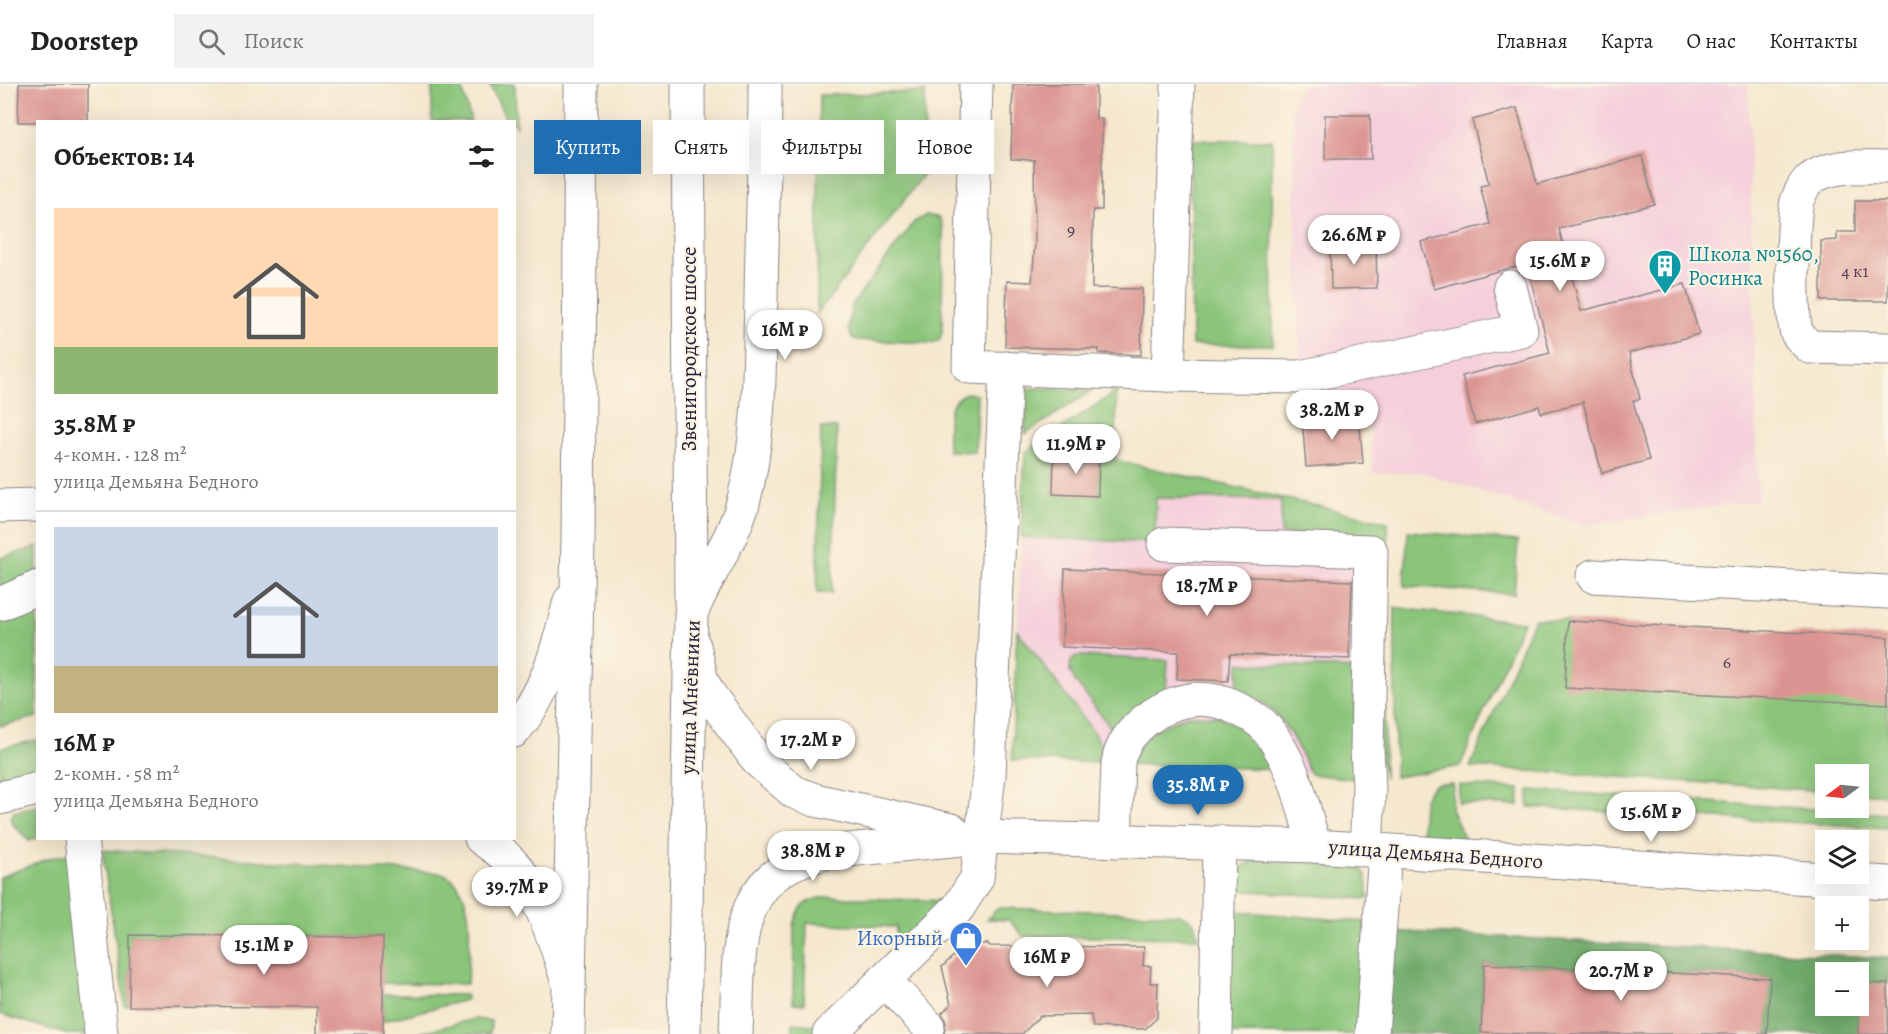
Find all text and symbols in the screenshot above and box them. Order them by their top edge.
search box [174,14,594,68]
text: Doorstep [30,22,138,60]
icon: search [195,25,228,58]
text: Поиск [243,26,304,56]
text: Главная [1496,27,1568,55]
text: Карта [1601,27,1653,55]
text: О нас [1686,27,1736,55]
text: Контакты [1769,27,1858,55]
chip: Купить [534,120,641,174]
chip: Снять [653,120,749,174]
chip: Фильтры [761,120,884,174]
chip: Новое [896,120,994,174]
text: Объектов: 14 [54,139,195,174]
icon: filters [465,140,498,173]
pin: 26.6M ₽ [1299,215,1409,266]
house number: 9 [1067,218,1075,242]
text: 26.6M ₽ [1322,221,1386,248]
place label: Школа №1560, Росинка [1688,240,1819,292]
pin: 15.6M ₽ [1505,241,1615,292]
street label: Звенигородское шоссе [675,246,703,452]
icon: home [222,247,330,355]
text: 15.6M ₽ [1530,247,1591,274]
building icon: Школа №1560, Росинка [1647,248,1683,295]
house number: 4 к1 [1841,259,1869,283]
pin: 16M ₽ [743,310,827,361]
text: 16M ₽ [762,316,808,343]
pin: 38.2M ₽ [1277,390,1387,441]
text: 38.2M ₽ [1300,396,1364,423]
text: 35.8M ₽ [54,406,136,441]
pin: 11.9M ₽ [1021,424,1131,475]
text: 11.9M ₽ [1046,430,1106,457]
text: 4-комн. · 128 m² [54,441,187,468]
text: улица Демьяна Бедного [54,468,259,495]
icon: home [222,566,330,674]
pin: 18.7M ₽ [1152,566,1262,617]
text: 18.7M ₽ [1176,572,1238,599]
street label: улица Мнёвники [673,619,707,776]
house number: 6 [1723,650,1731,674]
pin: 17.2M ₽ [756,720,866,771]
text: 16M ₽ [54,725,115,760]
text: 17.2M ₽ [780,726,842,753]
text: 2-комн. · 58 m² [54,760,179,787]
north arrow [1815,764,1869,818]
map controls [1815,764,1869,1016]
pin: 35.8M ₽ [1143,765,1253,816]
text: 35.8M ₽ [1167,771,1229,798]
text: улица Демьяна Бедного [54,787,259,814]
pin: 15.6M ₽ [1596,792,1706,843]
text: 15.6M ₽ [1621,798,1682,825]
button: layers [1815,830,1869,884]
pin: 38.8M ₽ [758,831,868,882]
street label: улица Демьяна Бедного [1327,832,1544,875]
text: 38.8M ₽ [781,837,845,864]
pin: 39.7M ₽ [462,867,572,918]
text: 39.7M ₽ [486,873,548,900]
button: + [1815,896,1869,950]
shop icon: Икорный [948,920,984,967]
place label: Икорный [857,924,943,952]
pin: 15.1M ₽ [209,925,319,976]
text: 15.1M ₽ [235,931,293,958]
pin: 16M ₽ [1005,937,1089,988]
text: 16M ₽ [1024,943,1070,970]
pin: 20.7M ₽ [1566,951,1676,1002]
text: 20.7M ₽ [1589,957,1653,984]
button: − [1815,962,1869,1016]

